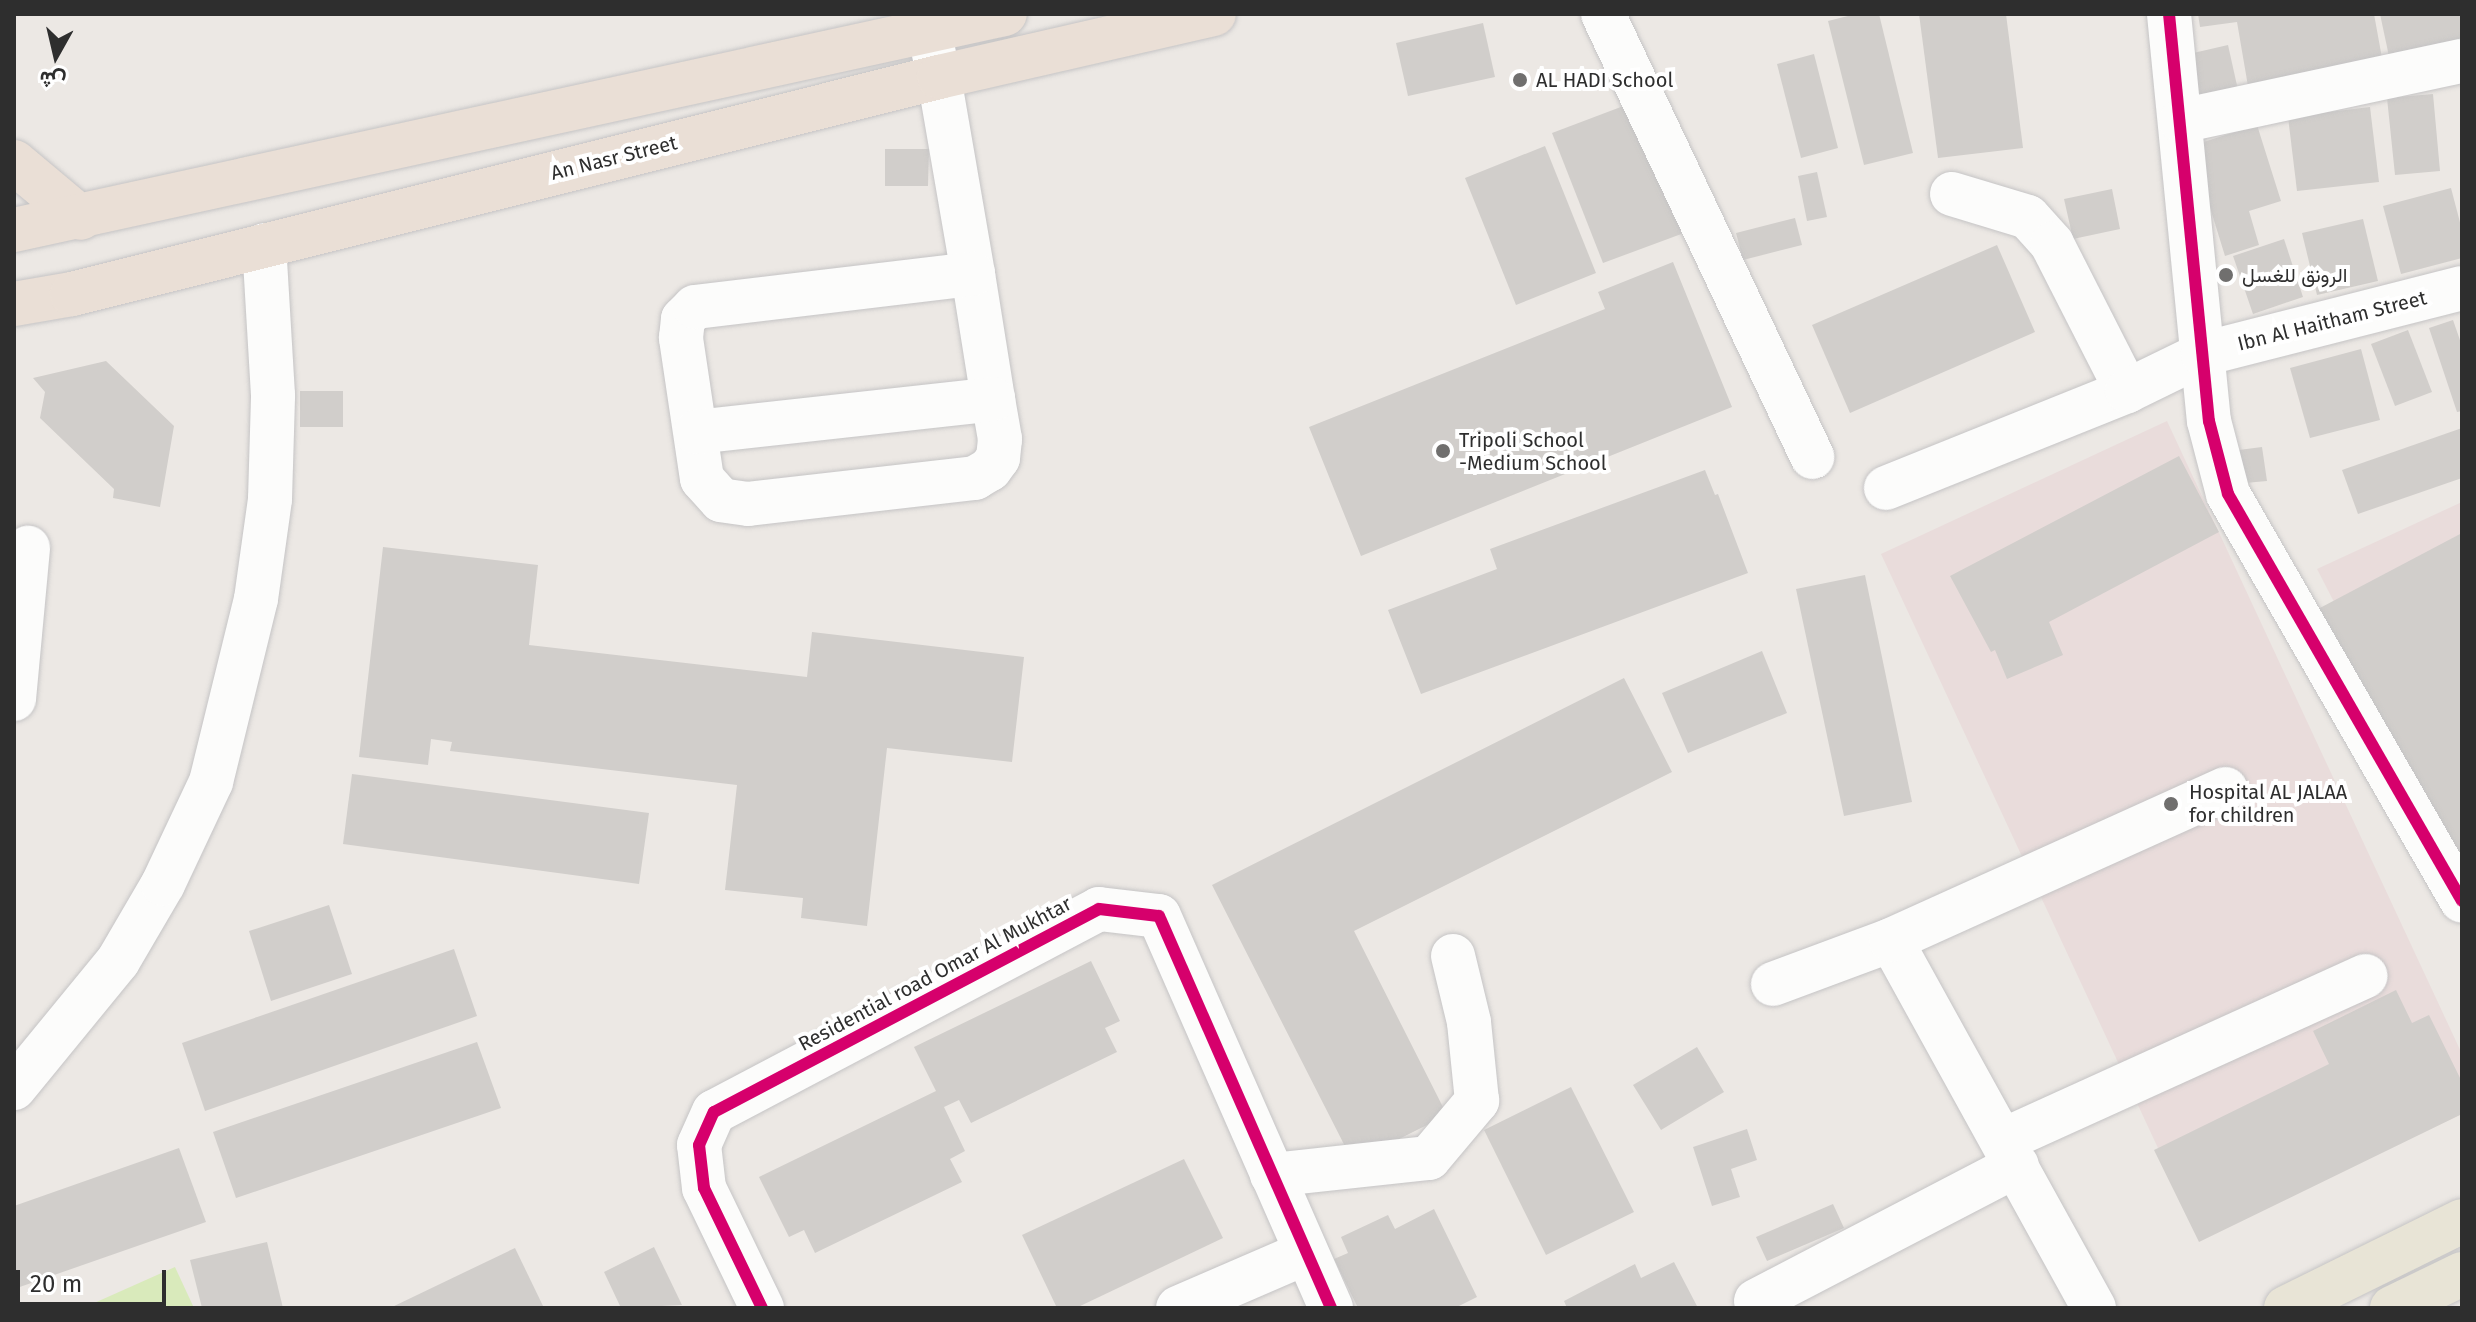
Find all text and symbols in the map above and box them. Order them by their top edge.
north arrow [16,16,96,96]
text: ش [38,65,68,95]
place label: AL HADI School [1536,68,1673,92]
marker: AL HADI School [1511,71,1529,89]
street label: An Nasr Street [548,131,680,185]
place label: الرونق للغسل [2242,263,2347,287]
marker: الرونق للغسل [2217,266,2235,284]
street label: Ibn Al Haitham Street [2235,286,2429,356]
place label: Tripoli School -Medium School [1459,428,1607,475]
marker: Tripoli School -Medium School [1434,442,1452,460]
place label: Hospital AL JALAA for children [2189,780,2347,827]
marker: Hospital AL JALAA for children [2160,793,2182,815]
street label: Residential road Omar Al Mukhtar [794,892,1076,1056]
scale bar [20,1254,170,1304]
text: 20 m [30,1270,82,1298]

